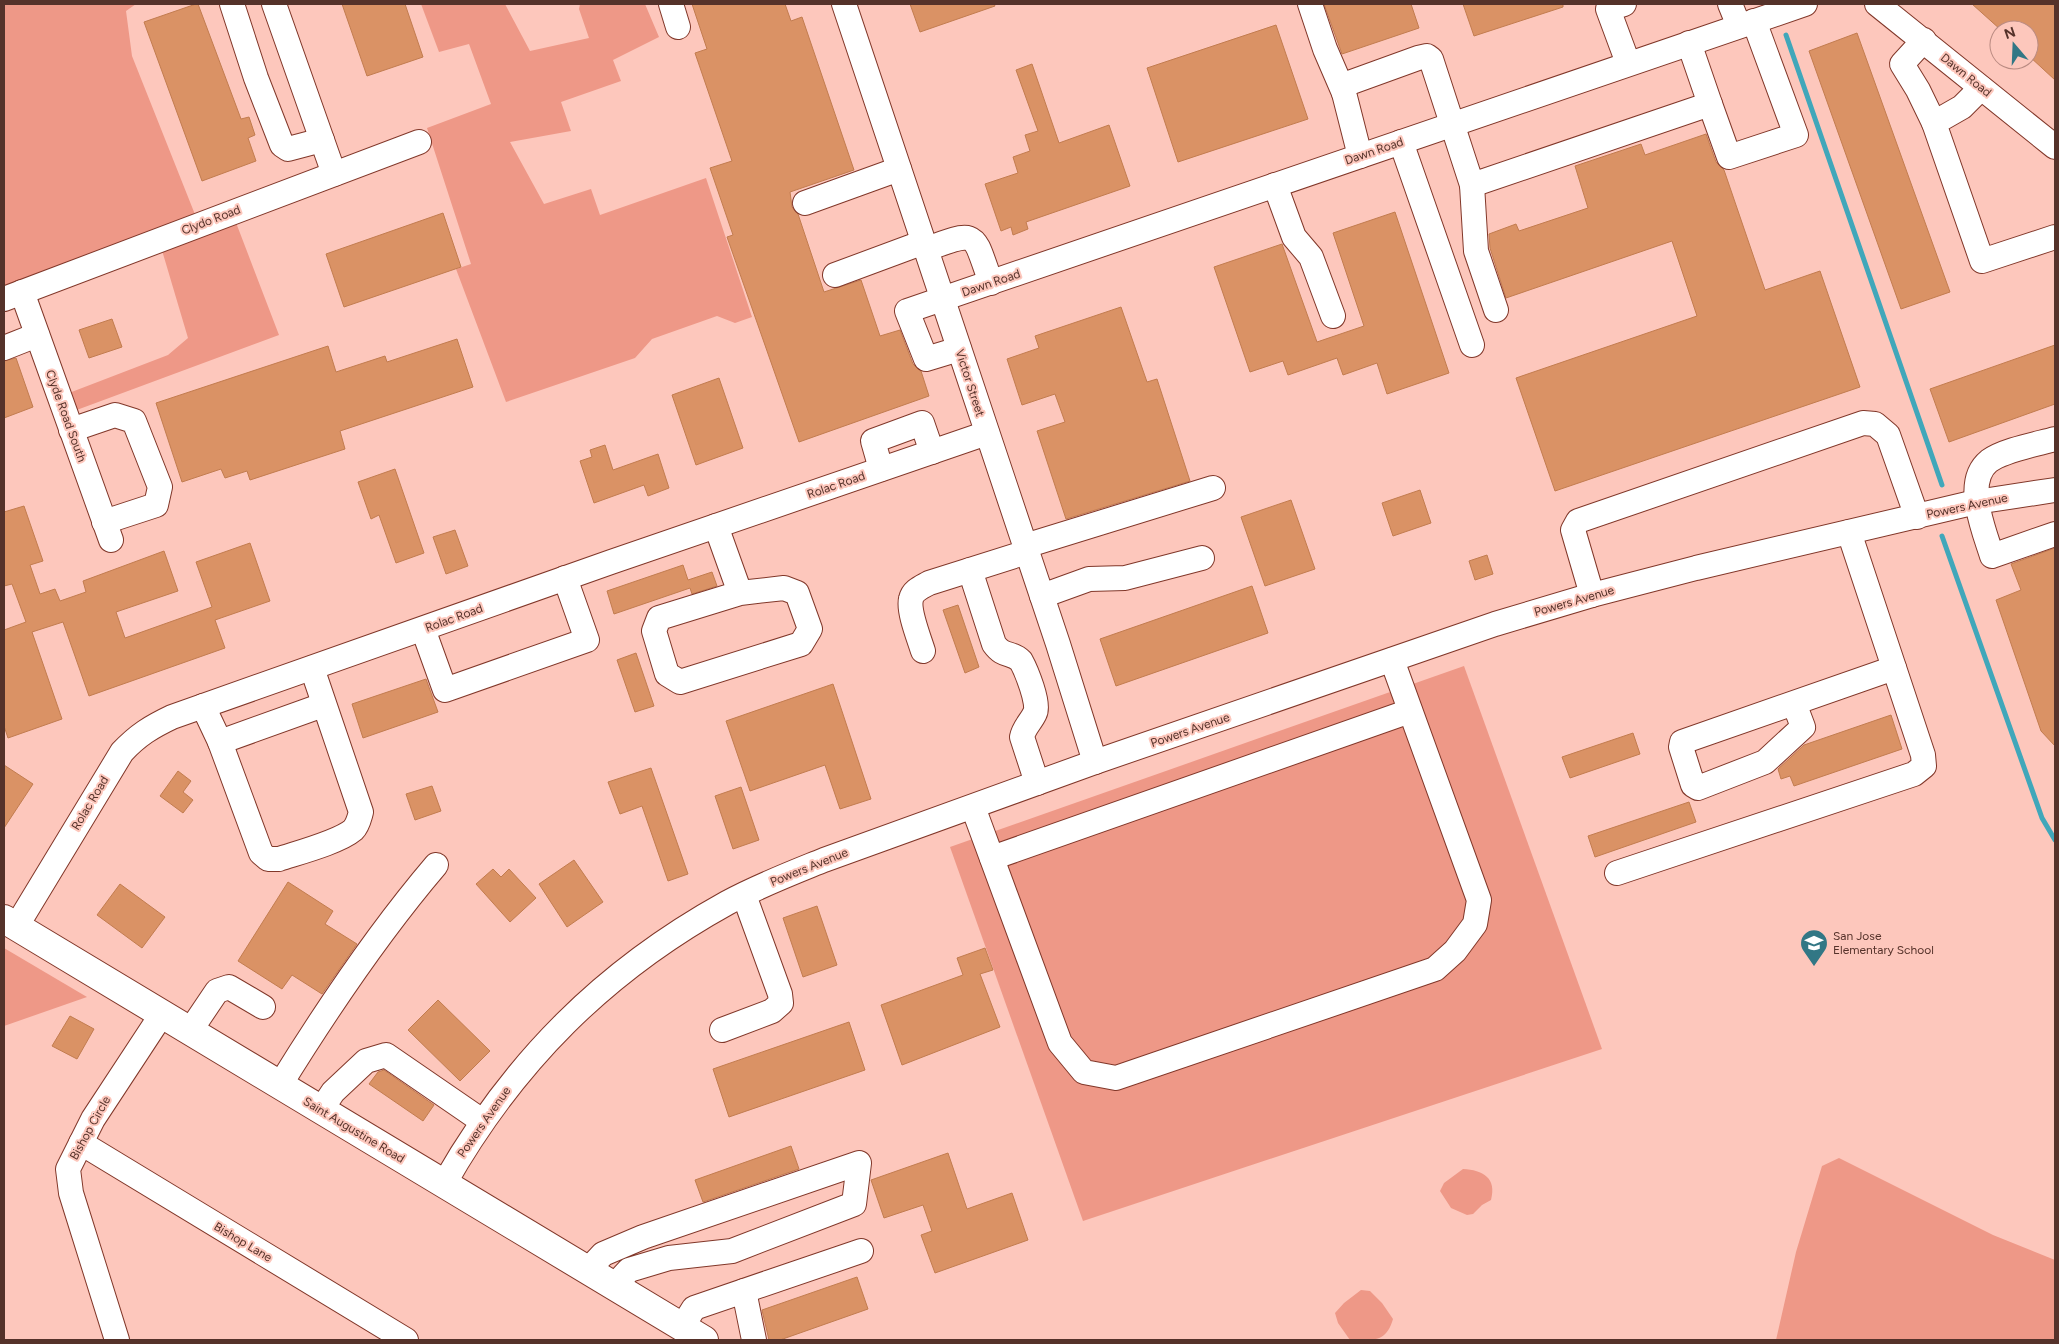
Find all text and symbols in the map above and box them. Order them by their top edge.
north arrow [1989,20,2039,70]
text: N [2002,23,2018,43]
street label: Dawn Road [1938,50,1994,100]
street label: Dawn Road [1343,134,1405,168]
street label: Clydo Road [180,202,242,238]
street label: Dawn Road [960,266,1022,300]
street label: Victor Street [953,348,988,419]
street label: Clyde Road South [43,368,89,464]
street label: Rolac Road [805,469,867,501]
street label: Powers Avenue [1925,490,2009,521]
street label: Powers Avenue [1532,583,1616,619]
street label: Rolac Road [423,601,485,635]
street label: Powers Avenue [1149,710,1232,750]
street label: Rolac Road [68,774,112,832]
street label: Powers Avenue [768,845,850,889]
school or university icon: San Jose Elementary School [1799,928,1829,967]
place label: San Jose Elementary School [1833,929,1934,957]
street label: Powers Avenue [455,1084,514,1160]
street label: Bishop Circle [67,1093,113,1162]
street label: Saint Augustine Road [301,1094,407,1166]
street label: Bishop Lane [212,1219,275,1265]

